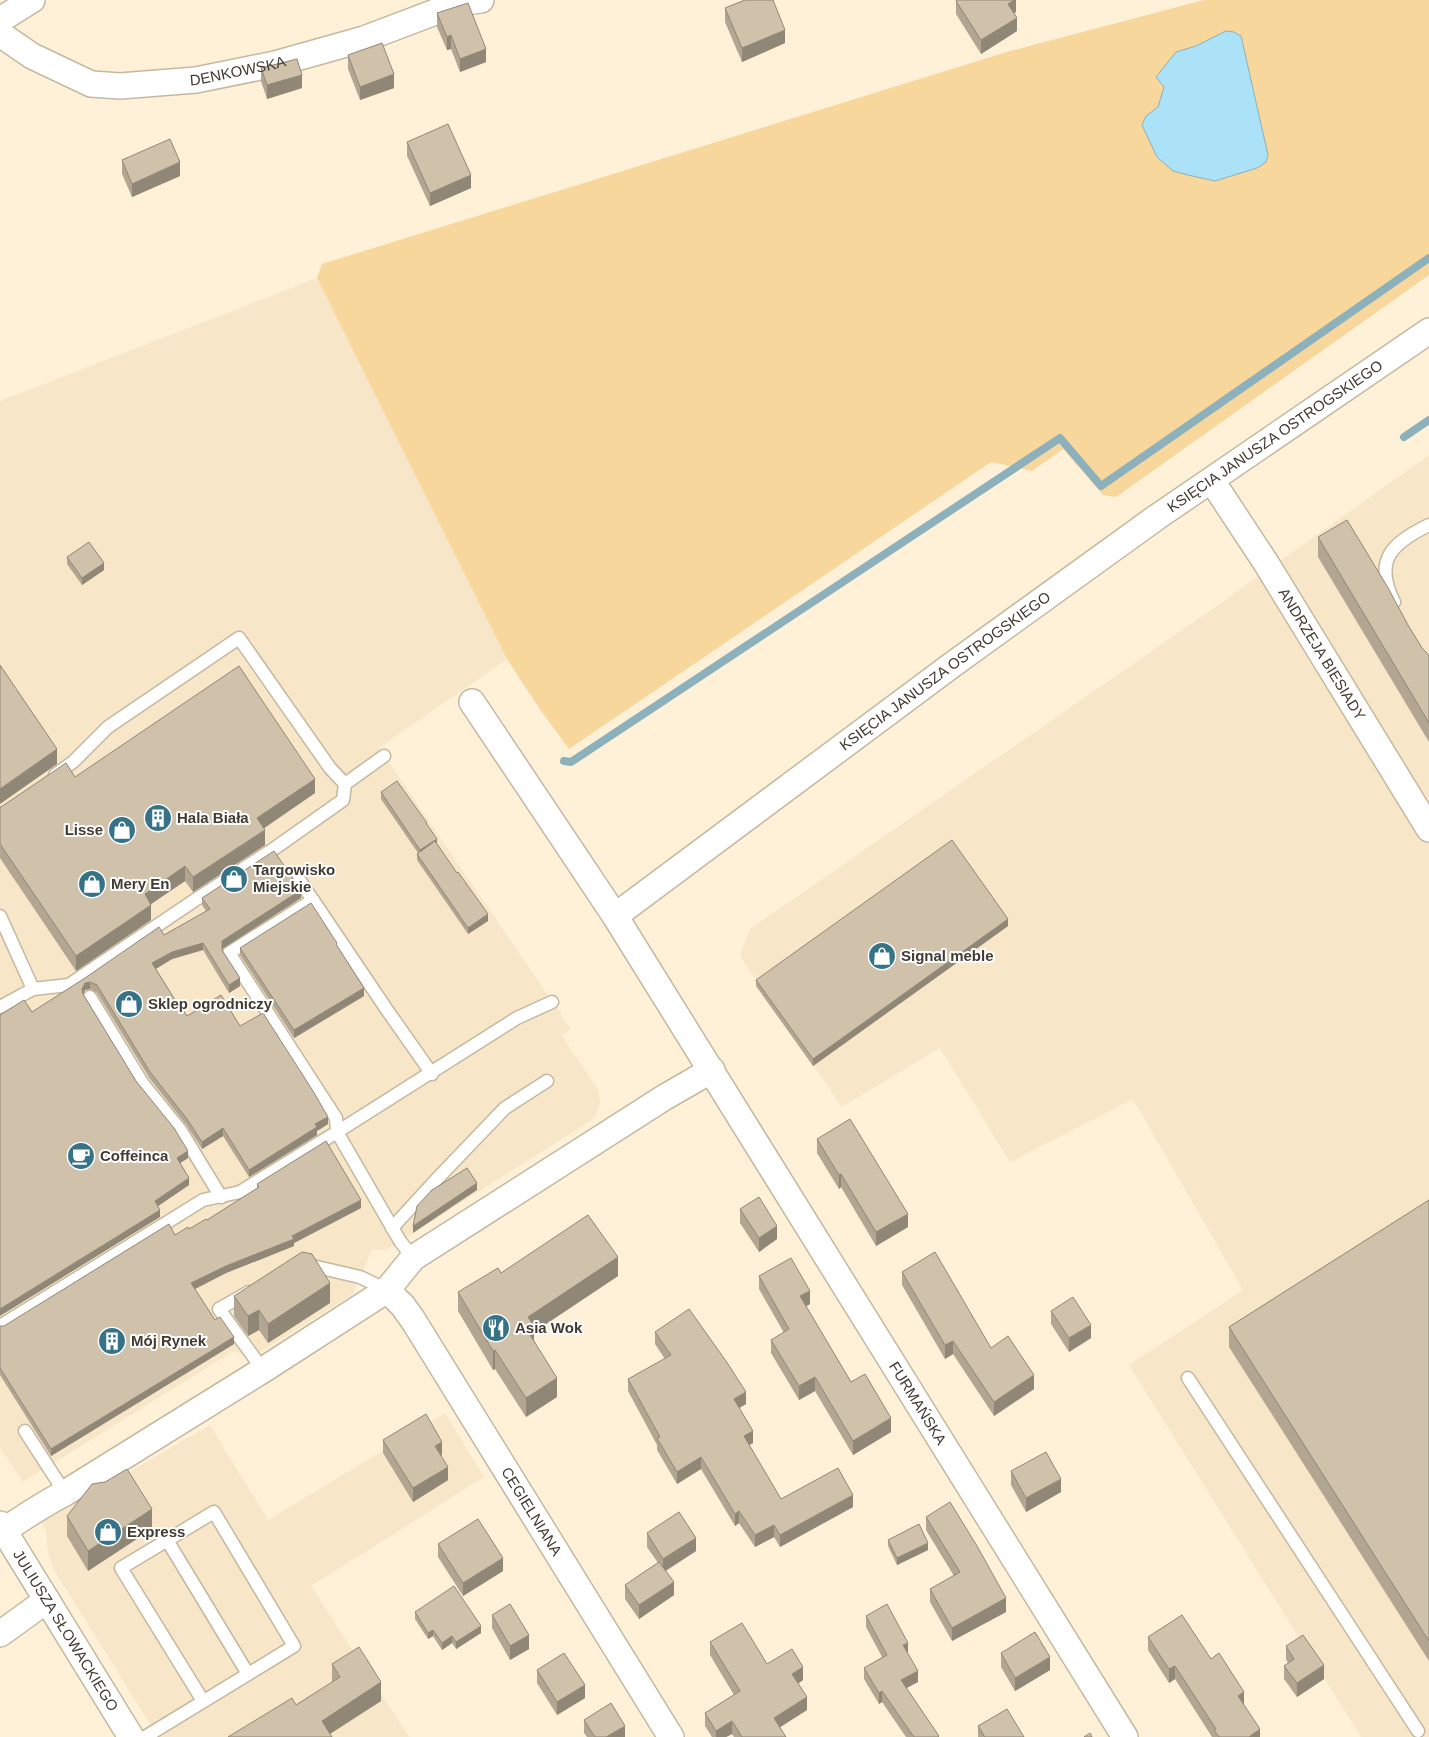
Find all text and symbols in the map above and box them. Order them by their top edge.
street label: DENKOWSKA [189,52,288,88]
street label: KSIĘCIA JANUSZA OSTROGSKIEGO [1164,356,1386,515]
street label: ANDRZEJA BIESIADY [1275,585,1369,723]
street label: KSIĘCIA JANUSZA OSTROGSKIEGO [836,588,1053,754]
building icon: Hala Biała [143,803,173,833]
place label: Hala Biała [177,809,249,826]
shop icon: Lisse [107,815,137,845]
place label: Lisse [65,821,103,838]
place label: Targowisko Miejskie [253,861,335,895]
shop icon: Targowisko Miejskie [219,864,249,894]
shop icon: Mery En [77,869,107,899]
place label: Mery En [111,875,169,892]
shop icon: Signal meble [867,941,897,971]
place label: Signal meble [901,947,994,964]
shop icon: Sklep ogrodniczy [114,989,144,1019]
place label: Sklep ogrodniczy [148,995,273,1012]
cafe icon: Coffeinca [66,1141,96,1171]
place label: Coffeinca [100,1147,169,1164]
restaurant icon: Asia Wok [481,1313,511,1343]
place label: Asia Wok [515,1319,583,1336]
building icon: Mój Rynek [97,1326,127,1356]
place label: Mój Rynek [131,1332,207,1349]
street label: FURMAŃSKA [886,1358,950,1448]
street label: CEGIELNIANA [498,1464,566,1559]
shop icon: Express [93,1517,123,1547]
place label: Express [127,1523,185,1540]
street label: JULIUSZA SŁOWACKIEGO [10,1546,122,1714]

